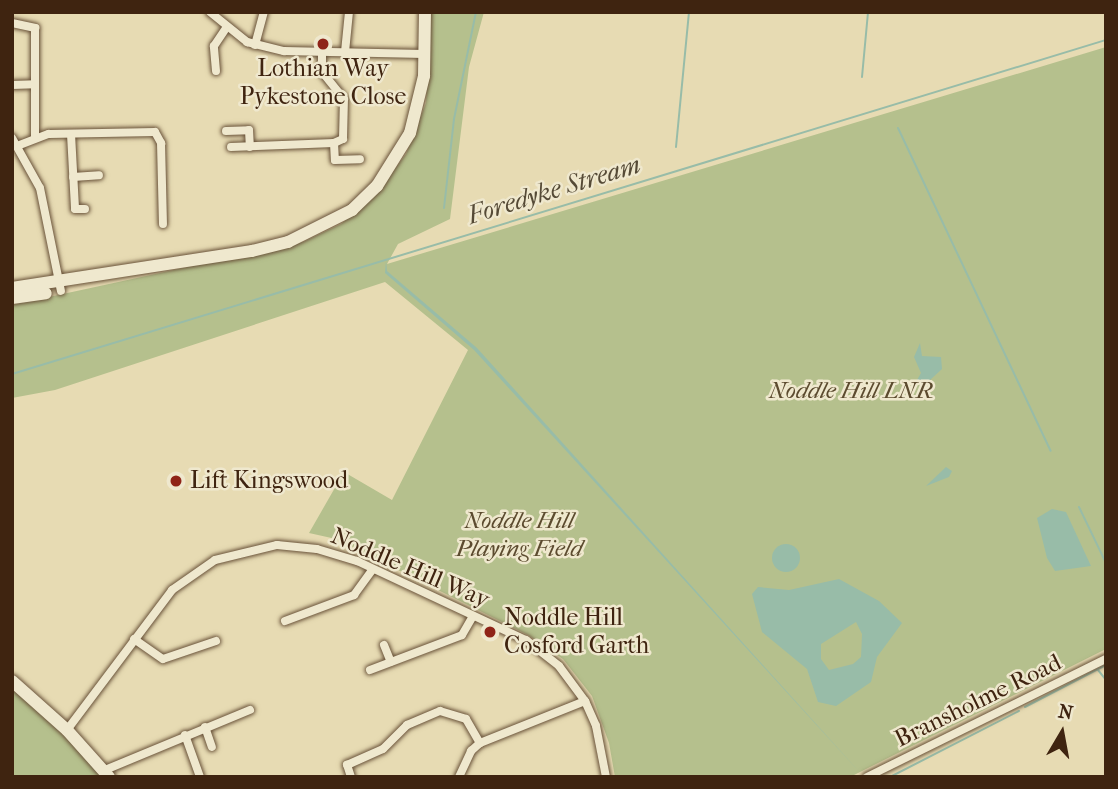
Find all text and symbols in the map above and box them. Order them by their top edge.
marker: Lothian Way Pykestone Close [315,36,331,52]
place label: Lothian Way Pykestone Close [240,55,406,111]
water label: Foredyke Stream [464,149,644,231]
park label: Noddle Hill LNR [769,377,933,405]
place label: Lift Kingswood [190,467,348,495]
marker: Lift Kingswood [168,473,184,489]
park label: Noddle Hill Playing Field [455,507,583,563]
street label: Noddle Hill Way [326,522,494,614]
place label: Noddle Hill Cosford Garth [504,604,649,660]
marker: Noddle Hill Cosford Garth [482,624,498,640]
street label: Bransholme Road [890,648,1066,754]
north arrow [1027,698,1097,768]
text: N [1057,700,1075,724]

